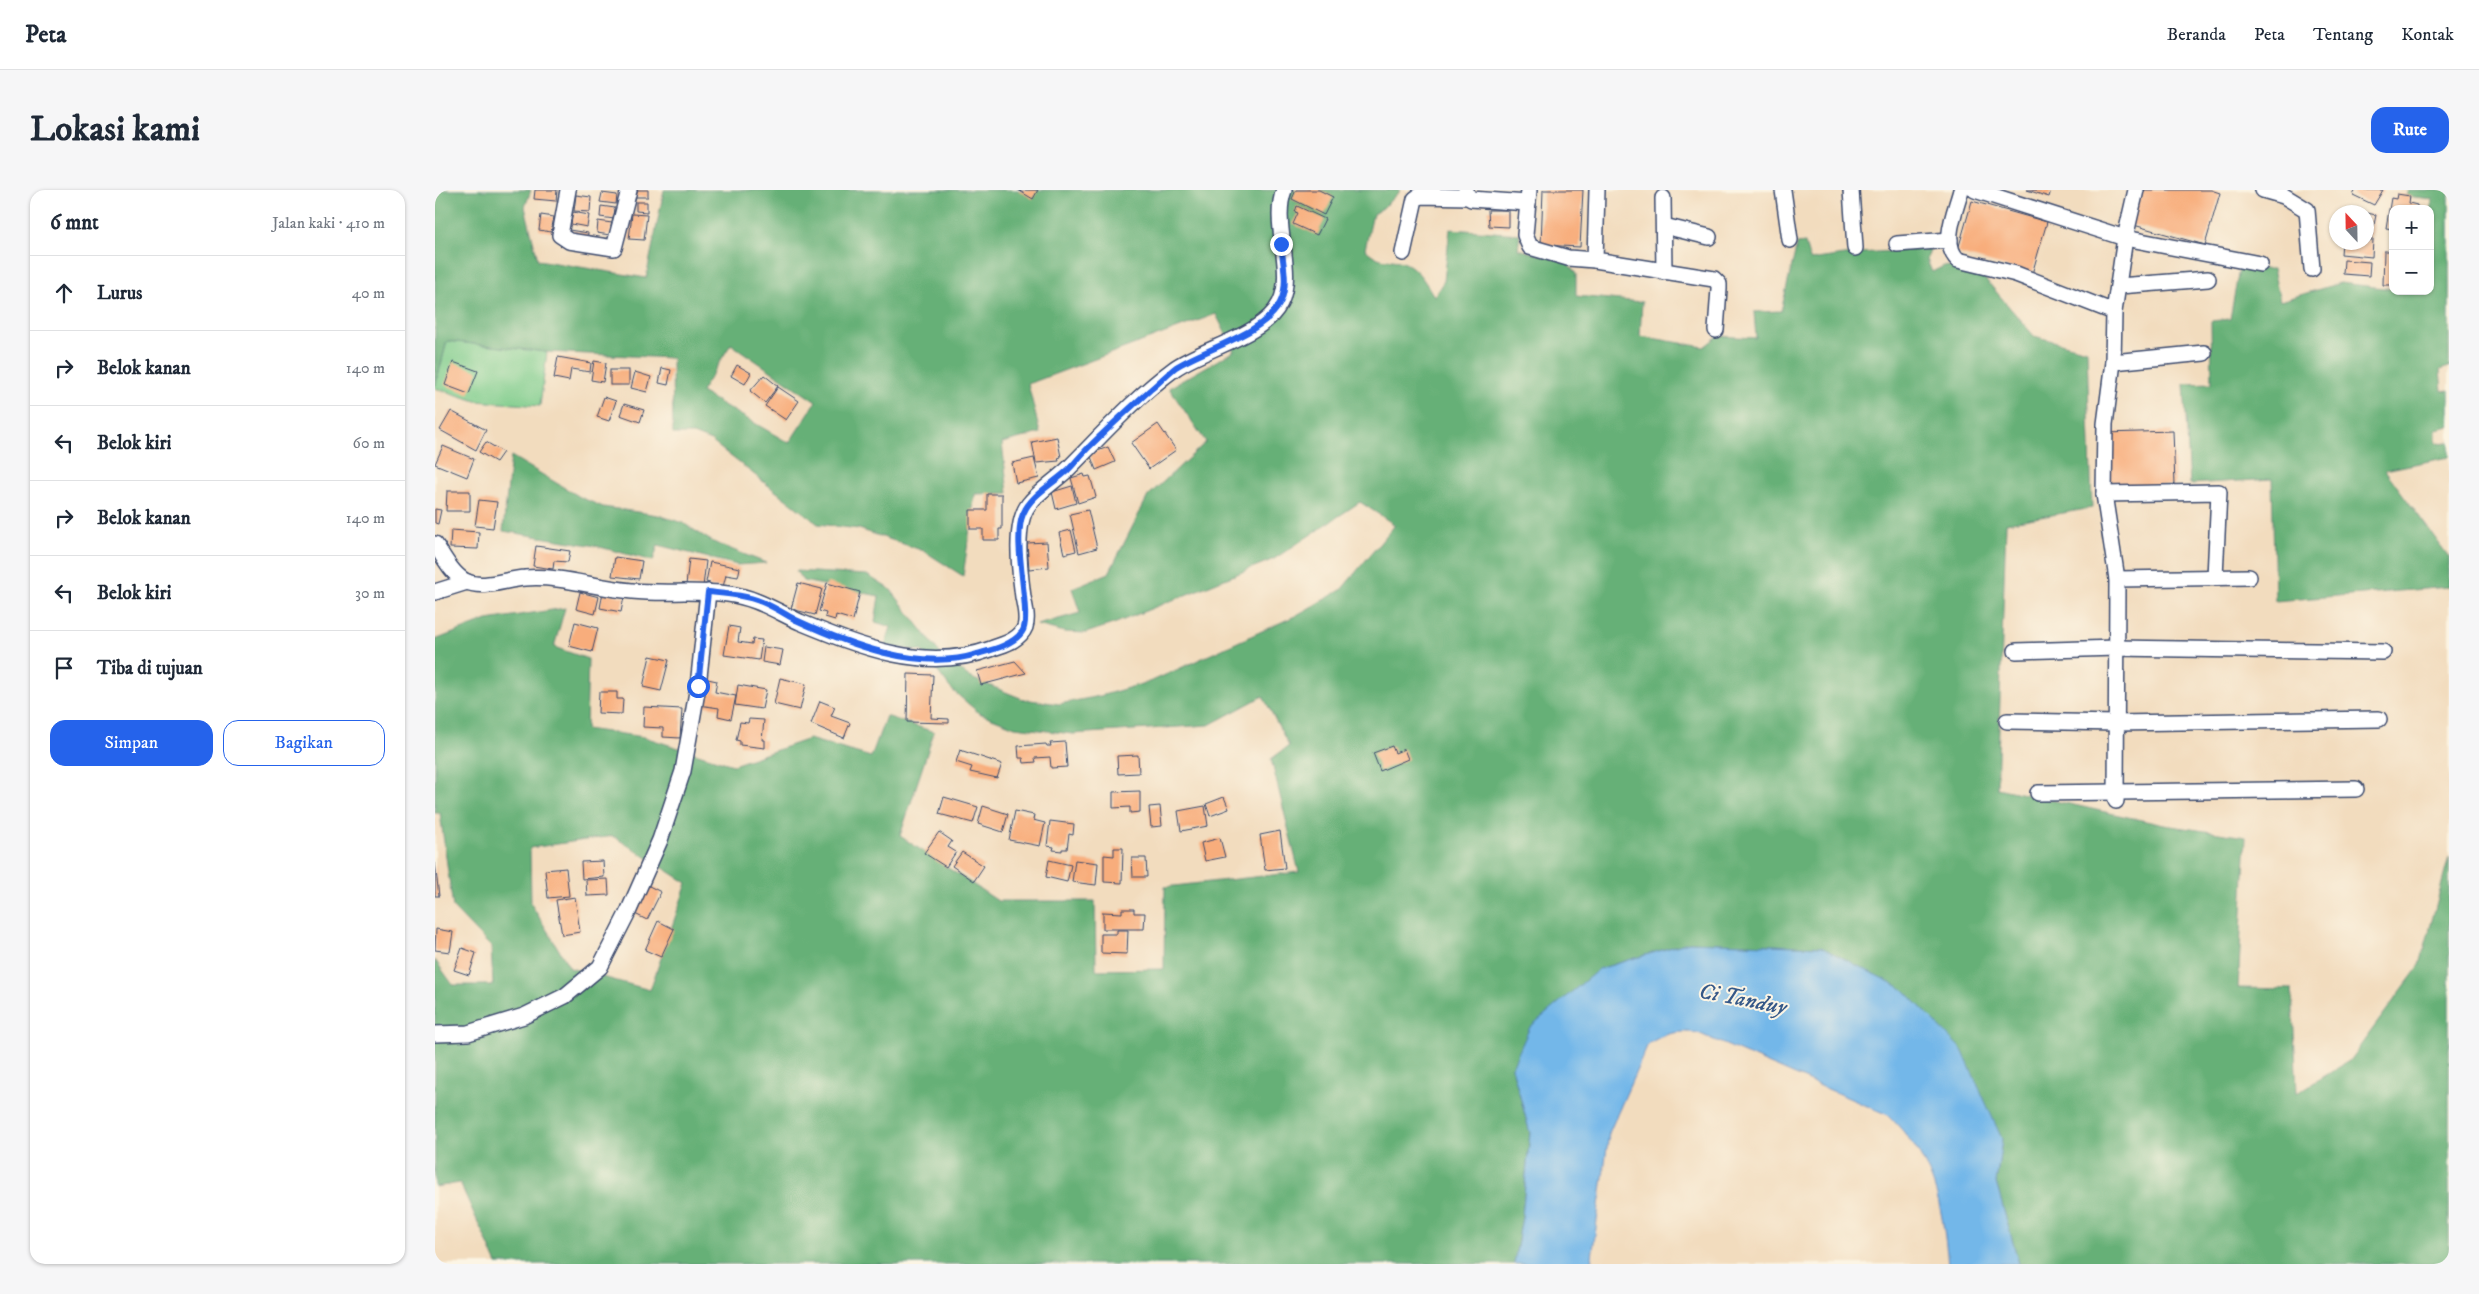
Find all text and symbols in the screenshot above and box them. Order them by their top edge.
text: Peta [25,20,66,50]
text: Beranda [2167,24,2226,46]
text: Peta [2254,24,2285,46]
text: Tentang [2313,24,2373,46]
text: Kontak [2401,24,2454,46]
button: Rute [2371,107,2449,153]
text: Lokasi kami [30,108,200,152]
north arrow [2329,205,2374,250]
map controls [2389,205,2434,295]
button: + [2389,205,2434,250]
text: 6 mnt [50,210,99,236]
text: Jalan kaki · 410 m [272,213,385,233]
route end [1270,233,1293,256]
button: − [2389,250,2434,295]
icon: ahead [50,279,78,307]
text: Lurus [97,282,142,305]
text: 40 m [352,283,385,303]
icon: right [50,354,78,382]
text: Belok kanan [97,357,191,380]
text: 140 m [346,358,385,378]
icon: left [50,429,78,457]
text: Belok kiri [97,432,171,455]
text: 60 m [353,433,385,453]
icon: right [50,504,78,532]
text: Belok kanan [97,507,191,530]
text: 140 m [346,508,385,528]
icon: left [50,579,78,607]
text: Belok kiri [97,582,171,605]
text: 30 m [355,583,385,603]
icon: arrive [50,654,78,682]
text: Tiba di tujuan [97,657,203,680]
route start [687,675,710,698]
button: Simpan [50,720,213,766]
button: Bagikan [223,720,385,766]
water label: Ci Tanduy [1697,978,1790,1021]

